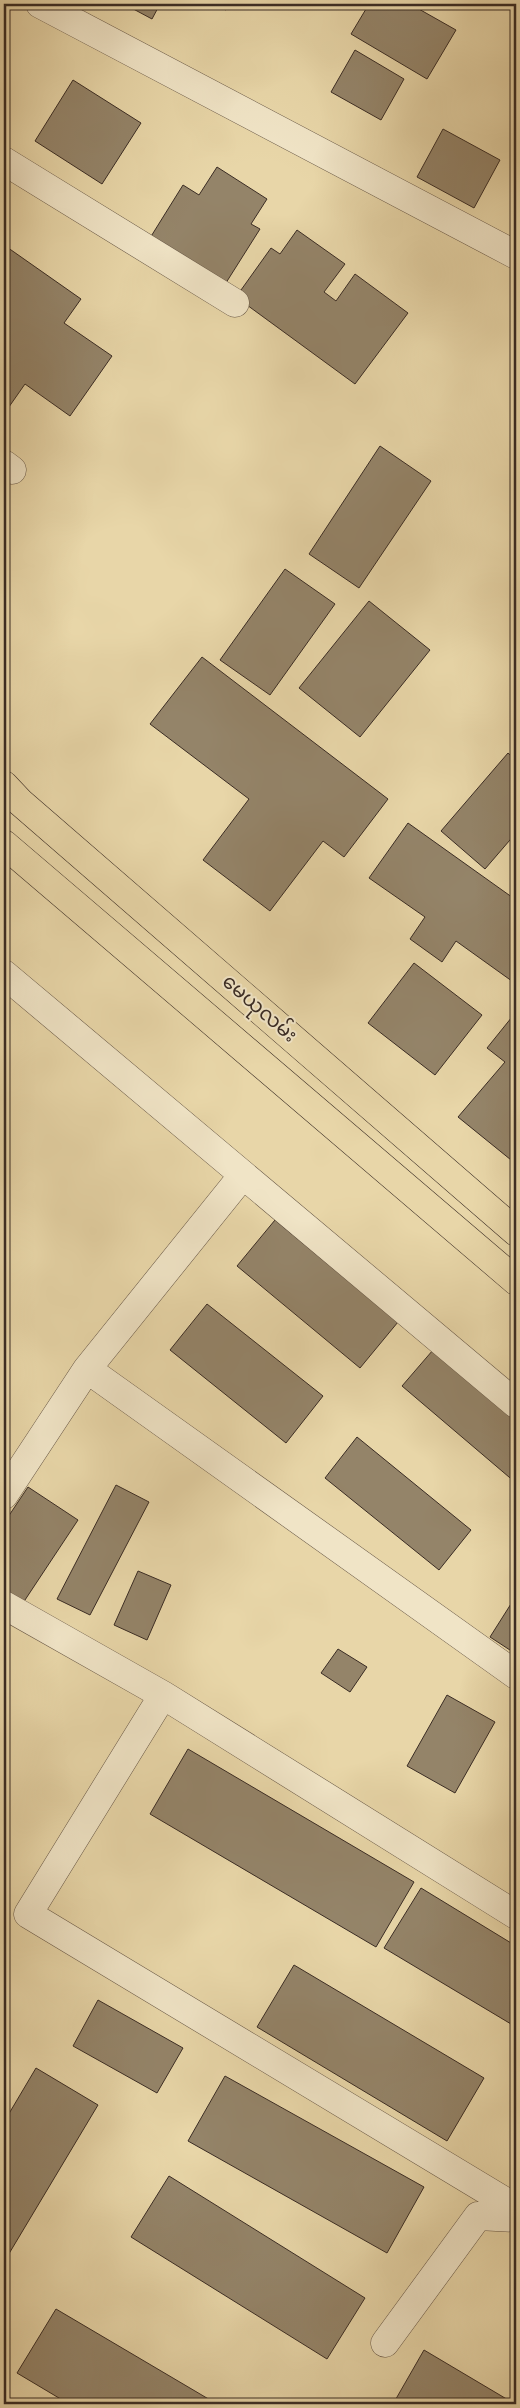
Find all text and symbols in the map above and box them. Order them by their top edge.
street label: မေယုလမ်း [214,967,304,1051]

